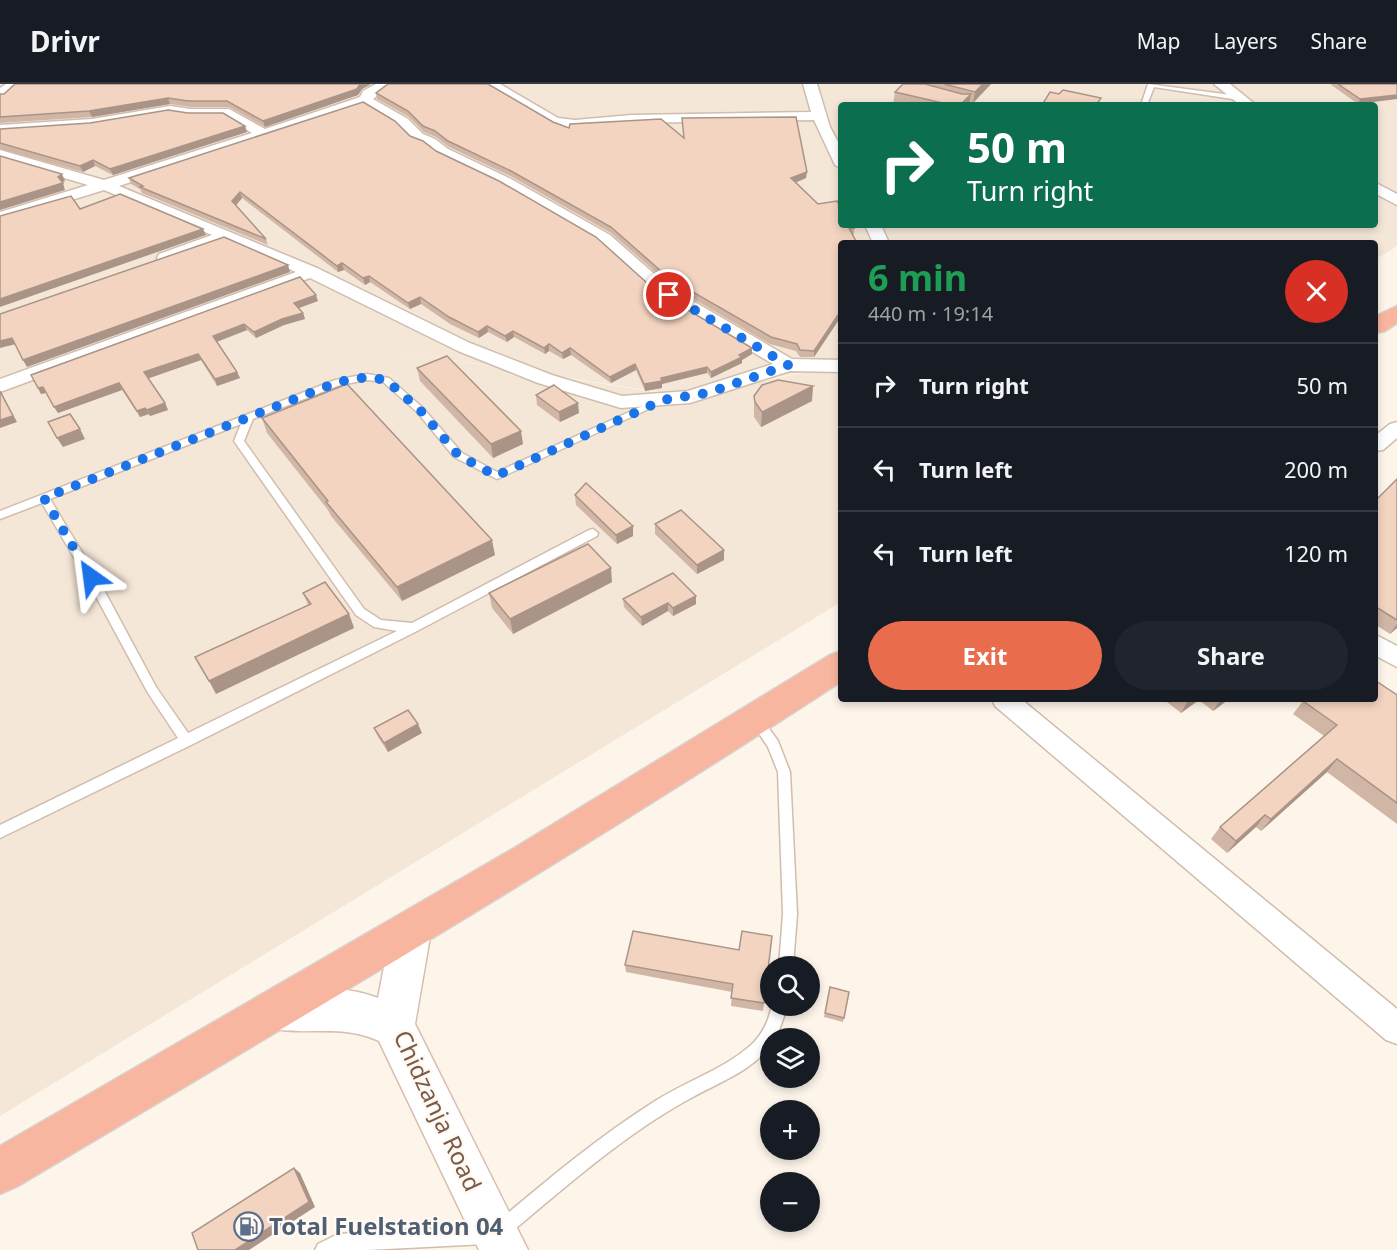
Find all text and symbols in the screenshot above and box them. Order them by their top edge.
text: Drivr [30,22,100,60]
text: Map [1137,27,1181,55]
text: Layers [1214,27,1278,55]
text: Share [1311,27,1367,55]
text: 50 m [967,118,1067,175]
icon: right [868,126,946,204]
text: Turn right [967,172,1093,209]
text: 6 min [868,253,967,302]
button: close [1285,260,1348,323]
pin [643,269,694,320]
icon: arrive [652,278,685,311]
text: 440 m · 19:14 [868,300,993,327]
icon: right [868,369,901,402]
text: Turn right [919,370,1029,400]
text: 50 m [1297,370,1348,400]
icon: left [868,453,901,486]
text: Turn left [919,454,1013,484]
text: 200 m [1284,454,1348,484]
icon: left [868,537,901,570]
text: Turn left [919,538,1013,568]
text: 120 m [1284,538,1348,568]
position arrow [59,545,123,609]
button: Exit [868,621,1102,690]
button: Share [1114,621,1348,690]
map controls [760,956,820,1232]
button: search [760,956,820,1016]
street label: Chidzanja Road [387,1024,490,1196]
button: layers [760,1028,820,1088]
button: + [760,1100,820,1160]
button: − [760,1172,820,1232]
place label: Total Fuelstation 04 [269,1209,504,1242]
fuel station icon: Total Fuelstation 04 [232,1211,264,1243]

